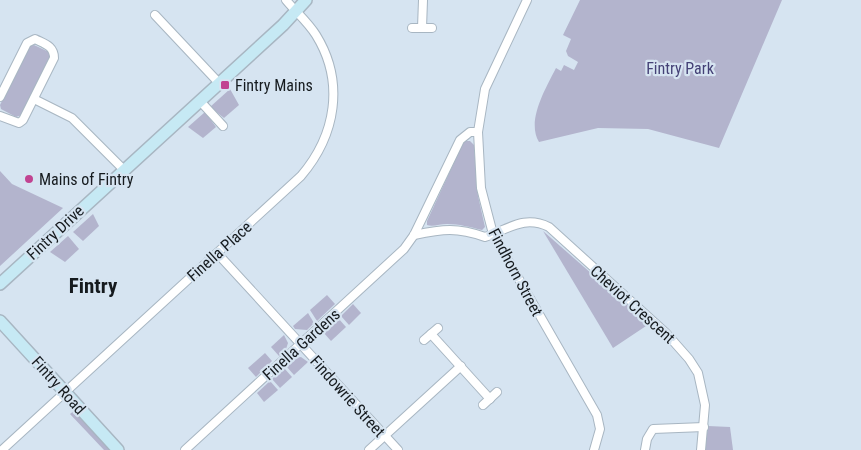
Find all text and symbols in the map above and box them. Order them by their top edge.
park label: Fintry Park [646,59,715,78]
place label: Fintry Mains [235,76,313,95]
marker: Fintry Mains [219,79,231,91]
place label: Mains of Fintry [39,170,134,189]
marker: Mains of Fintry [23,173,35,185]
street label: Fintry Drive [23,201,88,264]
street label: Finella Place [183,217,256,285]
street label: Findhorn Street [484,225,547,320]
street label: Cheviot Crescent [587,261,679,347]
district label: Fintry [69,274,118,298]
street label: Finella Gardens [259,305,344,384]
street label: Fintry Road [28,352,90,418]
street label: Findowrie Street [306,352,389,441]

